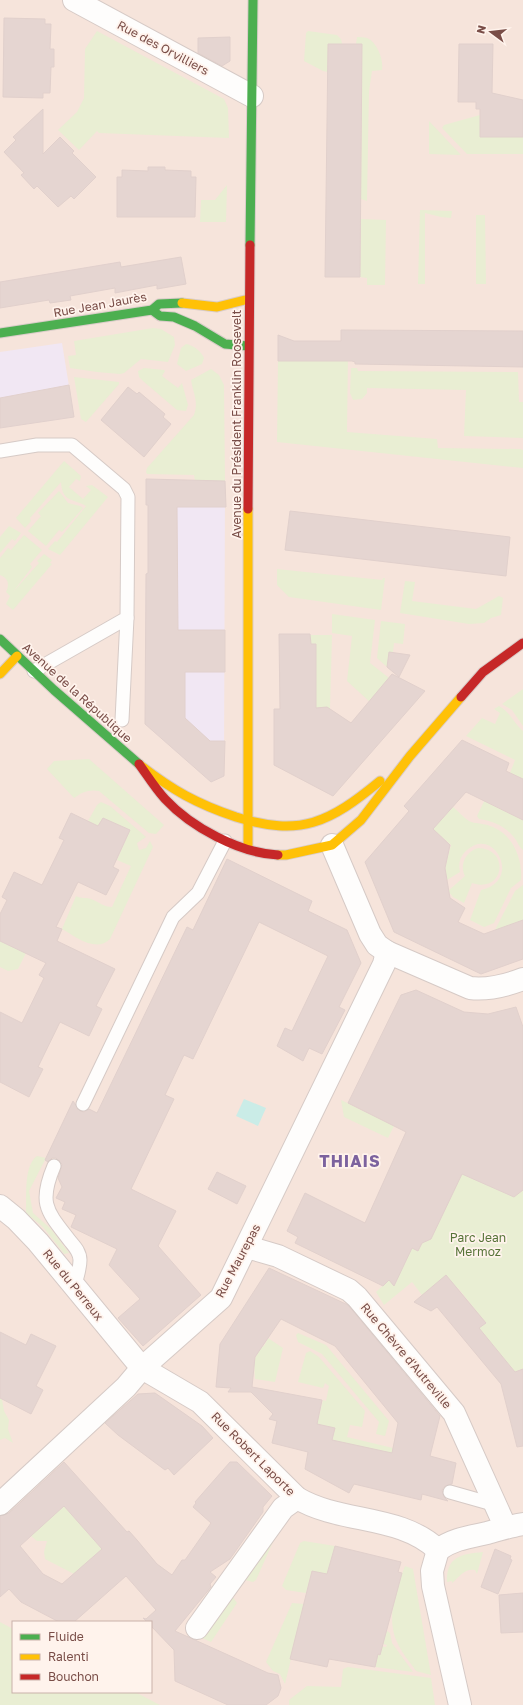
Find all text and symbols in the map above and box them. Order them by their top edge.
north arrow [471,12,511,52]
street label: Rue des Orvilliers [115,17,212,78]
text: N [473,24,488,35]
street label: Rue Jean Jaurès [52,289,148,320]
street label: Avenue du Président Franklin Roosevelt [229,309,244,538]
street label: Avenue de la République [20,640,135,746]
district label: THIAIS [319,1151,381,1171]
street label: Rue Maurepas [212,1221,263,1300]
park label: Parc Jean Mermoz [450,1230,506,1259]
street label: Rue du Perreux [40,1246,107,1324]
street label: Rue Chèvre d'Autreville [358,1300,455,1412]
street label: Rue Robert Laporte [208,1409,298,1499]
legend [12,1621,152,1693]
text: Fluide [48,1629,84,1644]
text: Ralenti [48,1649,89,1664]
text: Bouchon [48,1669,99,1684]

